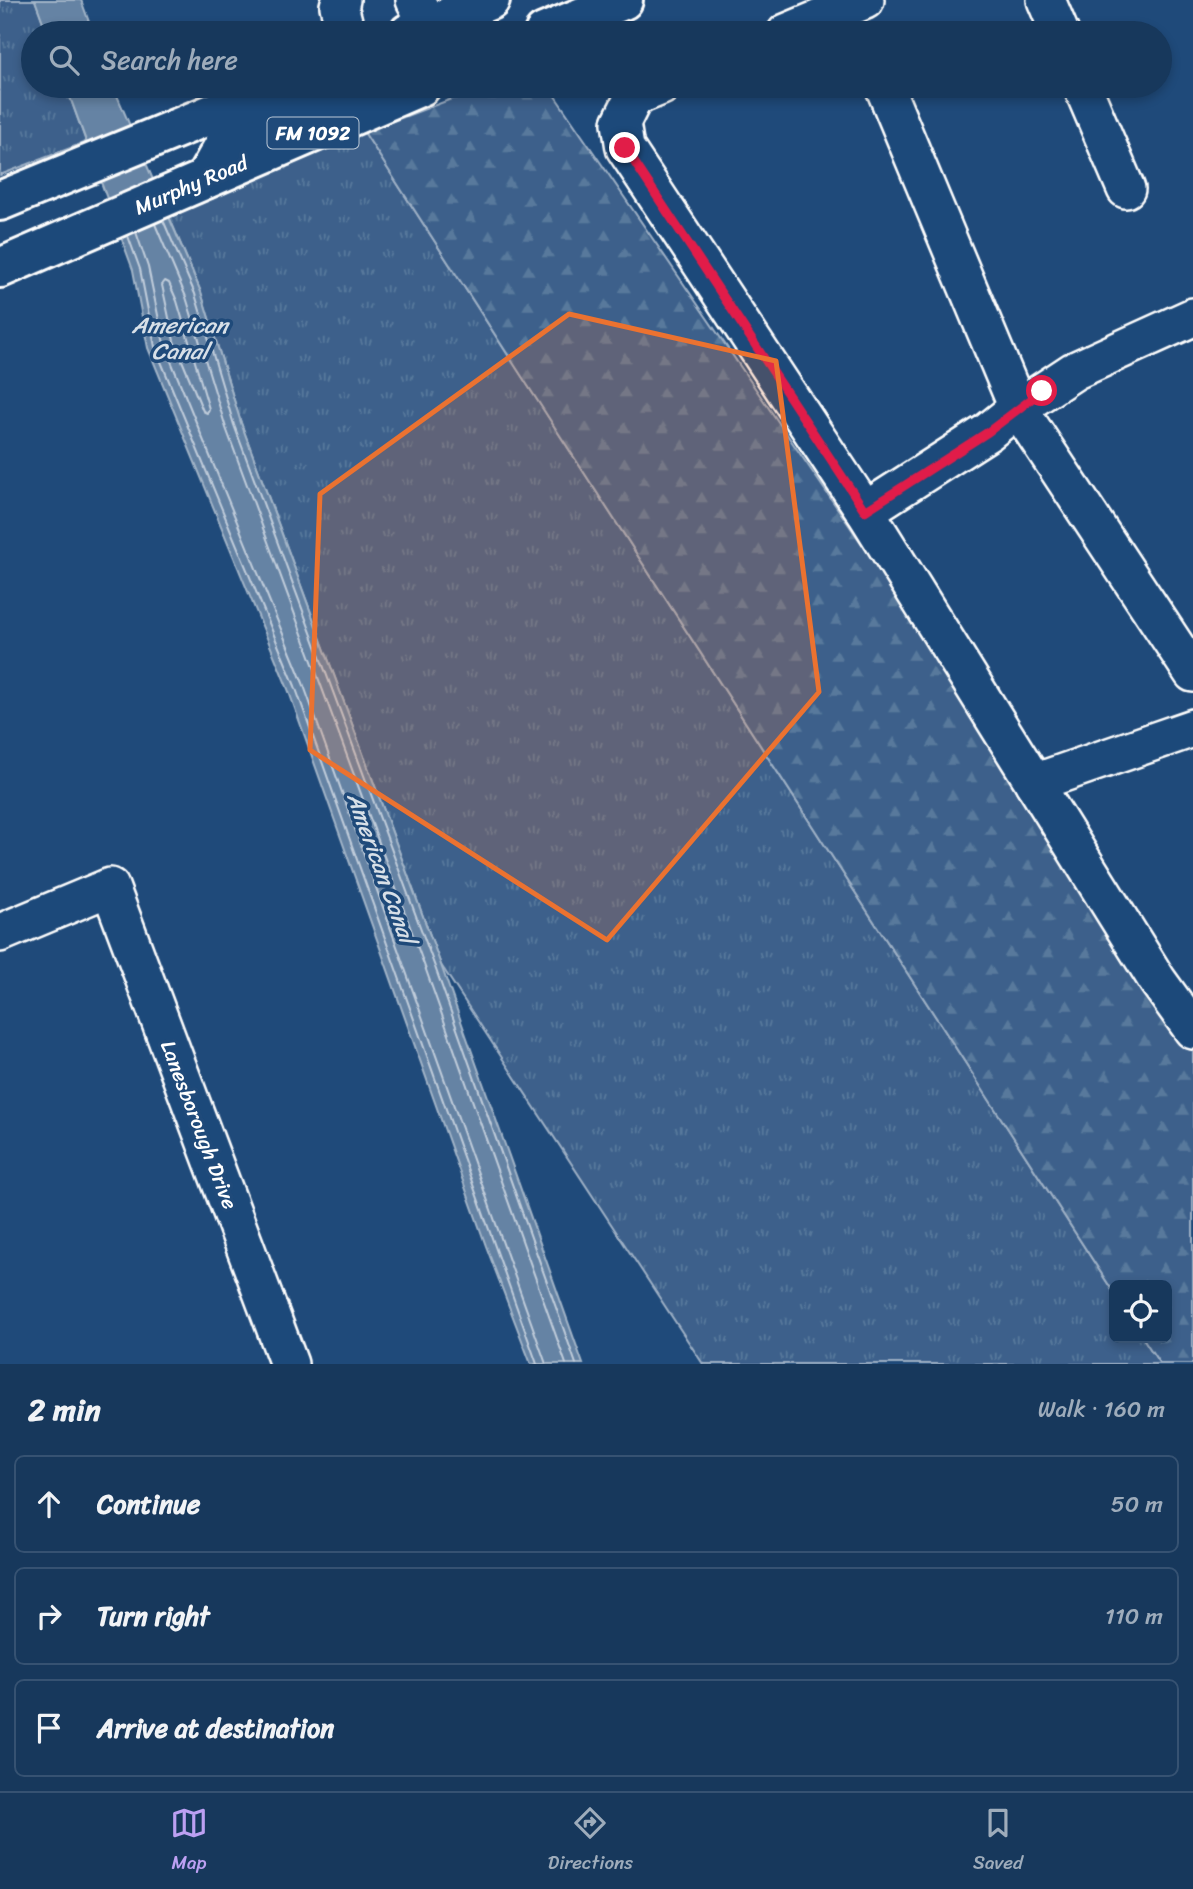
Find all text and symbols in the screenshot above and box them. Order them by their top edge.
search box [21,21,1172,98]
text: Search here [101,37,238,83]
icon: search [45,41,83,79]
road number: FM 1092 [268,118,358,148]
route end [609,132,640,163]
street label: Murphy Road [128,143,256,226]
water label: American Canal [131,305,230,372]
route start [1026,375,1057,406]
water label: American Canal [334,786,429,954]
street label: Lanesborough Drive [149,1035,249,1215]
map controls [1109,1280,1172,1343]
button: locate [1109,1280,1172,1343]
text: 2 min [28,1383,101,1437]
text: Walk · 160 m [1038,1389,1165,1430]
text: Continue [97,1481,200,1527]
text: 50 m [1111,1484,1163,1525]
icon: ahead [30,1485,68,1523]
text: Turn right [97,1593,210,1639]
text: 110 m [1105,1596,1163,1637]
icon: right [30,1597,68,1635]
text: Arrive at destination [97,1705,334,1751]
icon: arrive [30,1709,68,1747]
tab: Map [170,1804,208,1879]
tab: Directions [548,1804,633,1879]
tab: Saved [973,1804,1023,1879]

